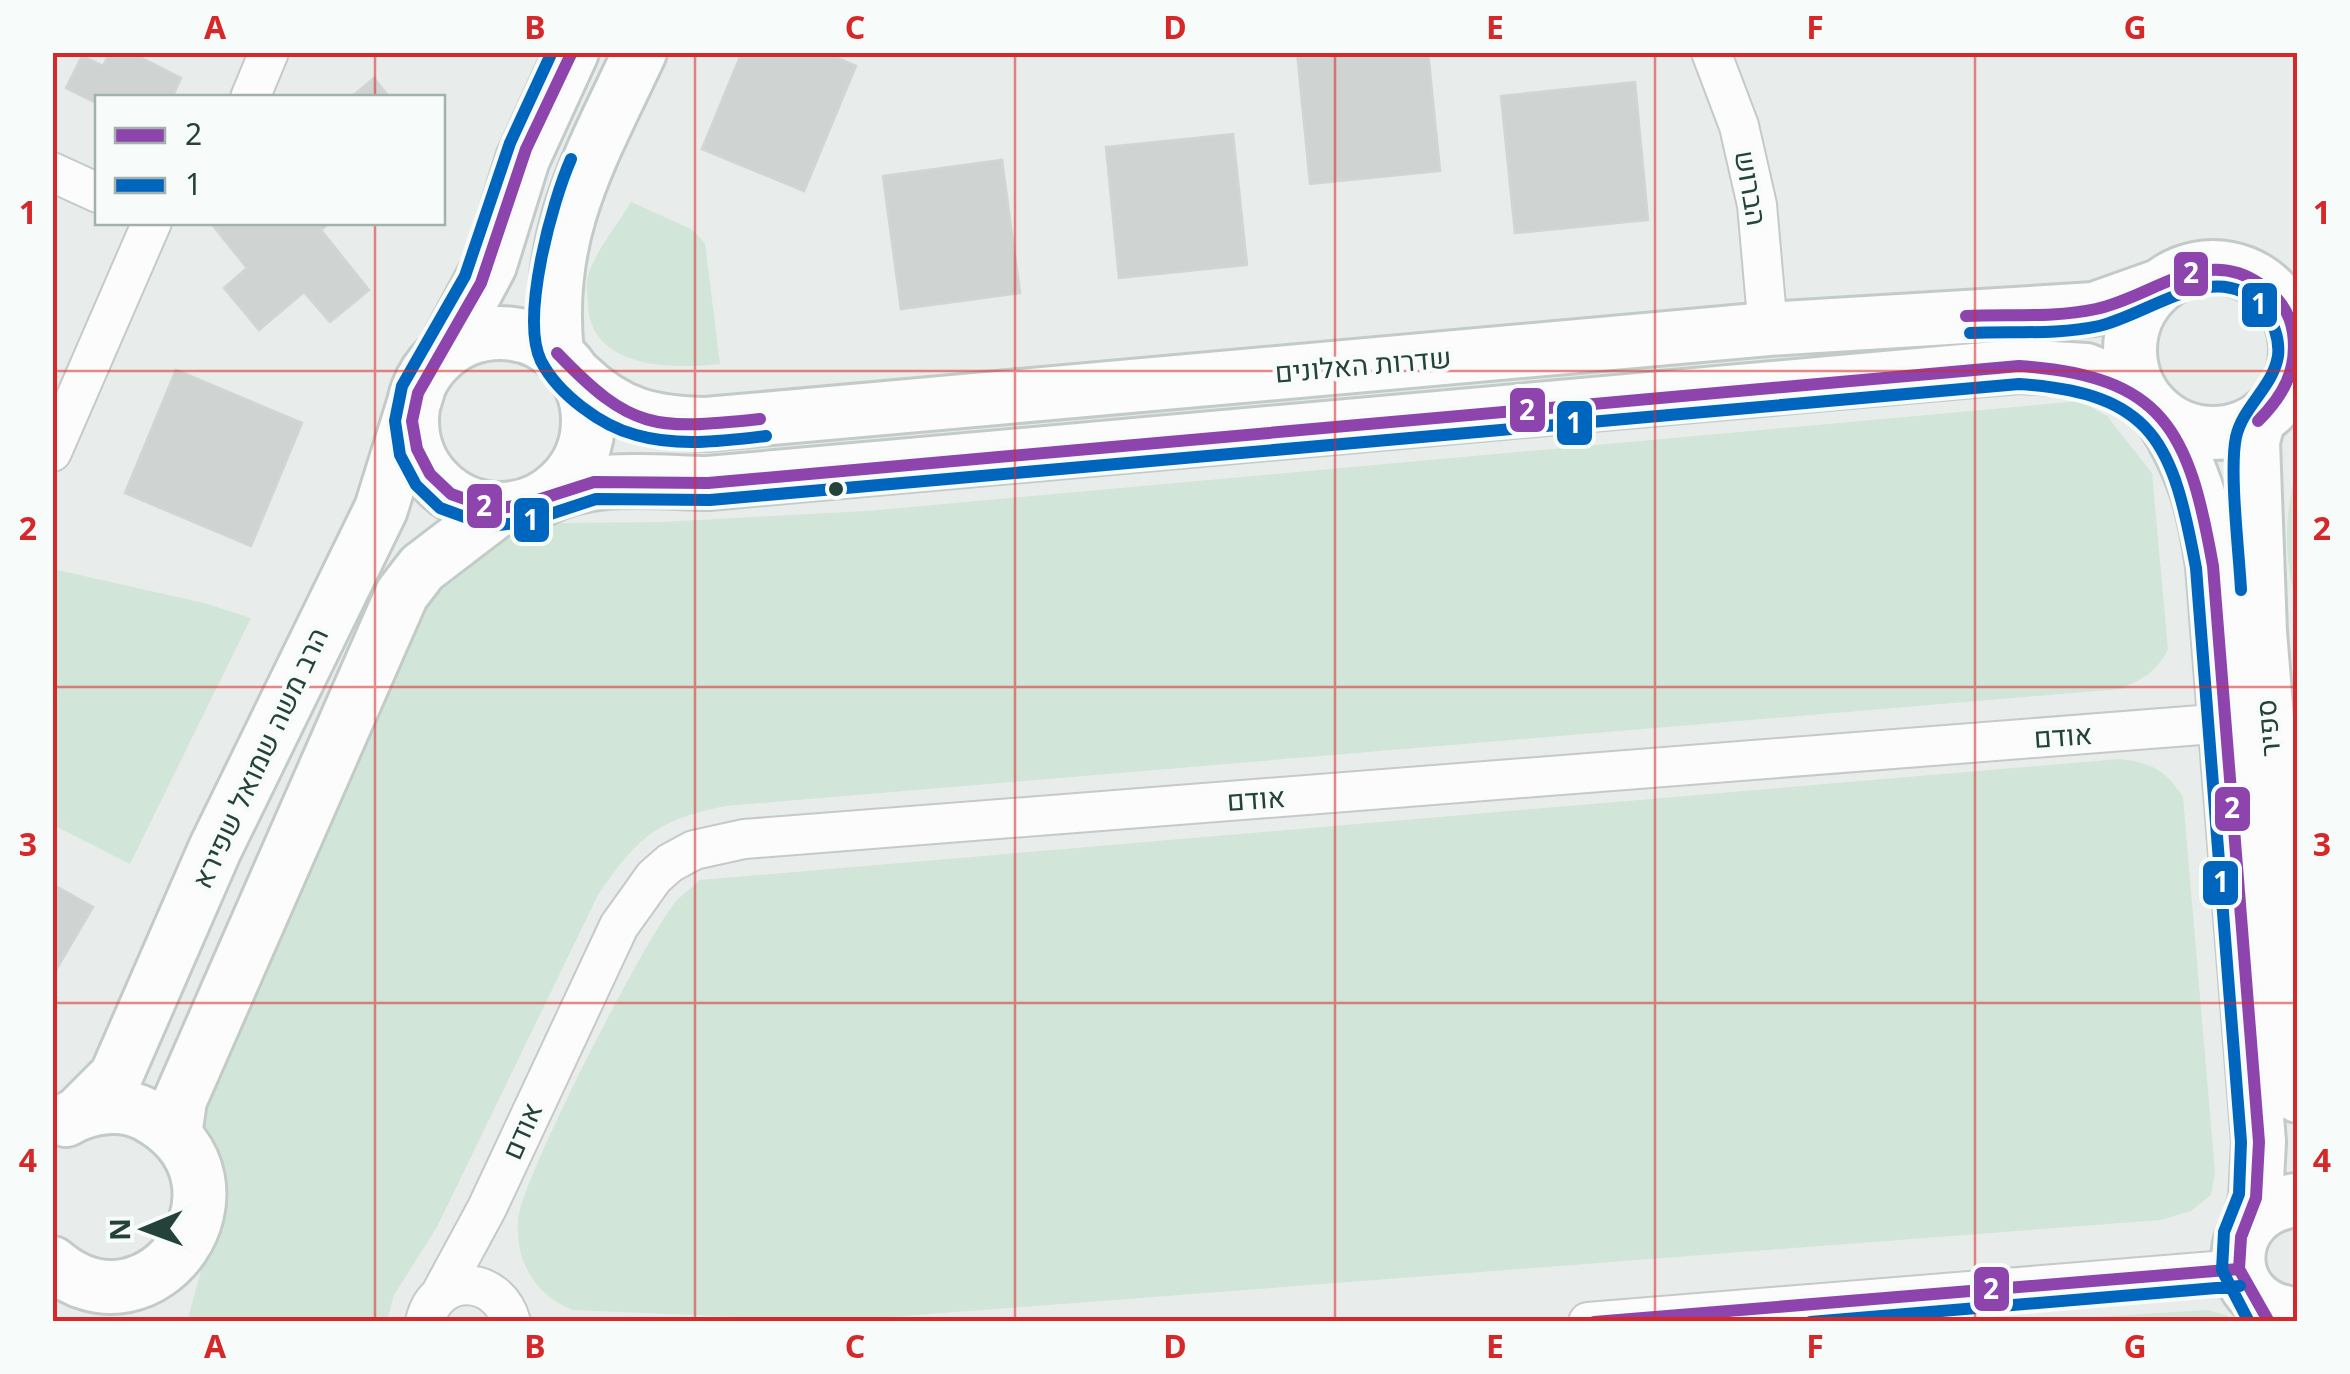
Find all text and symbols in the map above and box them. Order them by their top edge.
text: A [204,5,227,48]
text: B [524,5,546,48]
text: C [845,5,865,48]
text: D [1163,5,1187,48]
text: E [1486,5,1504,48]
text: F [1806,5,1824,48]
text: G [2123,5,2147,48]
legend [95,95,445,225]
text: 2 [185,113,202,154]
street label: הברוש [1727,147,1777,228]
text: 1 [185,163,202,204]
text: 1 [19,190,37,233]
text: 1 [2313,190,2331,233]
line badge: 2 [2172,250,2210,298]
text: 2 [2183,253,2199,291]
line badge: 1 [2240,281,2279,329]
text: 1 [2251,284,2267,322]
street label: שדרות האלונים [1273,337,1453,391]
line badge: 2 [1508,386,1547,434]
text: 2 [1519,390,1535,428]
line badge: 1 [1555,399,1594,447]
text: 1 [1566,403,1582,441]
unlabelled marker [826,479,846,499]
line badge: 2 [465,482,504,530]
text: 2 [476,486,492,524]
line badge: 1 [512,496,551,544]
text: 1 [523,500,539,538]
text: 2 [19,506,37,549]
text: 2 [2313,506,2331,549]
street label: הרב משה שמואל שפירא [182,621,336,894]
street label: ספיר [2246,698,2288,758]
street label: אודם [2032,714,2093,756]
street label: אודם [1225,777,1286,819]
line badge: 2 [2213,785,2252,833]
text: 2 [2224,788,2240,826]
text: 3 [19,822,37,865]
text: 3 [2313,822,2331,865]
line badge: 1 [2201,859,2240,907]
text: 1 [2213,862,2229,900]
street label: אודם [492,1096,550,1165]
text: 4 [19,1138,37,1181]
text: 4 [2313,1138,2331,1181]
north arrow [95,1179,195,1279]
text: N [100,1218,138,1241]
line badge: 2 [1972,1265,2011,1313]
text: 2 [1983,1269,1999,1307]
text: A [204,1324,227,1367]
text: B [524,1324,546,1367]
text: C [845,1324,865,1367]
text: D [1163,1324,1187,1367]
text: E [1486,1324,1504,1367]
text: F [1806,1324,1824,1367]
text: G [2123,1324,2147,1367]

